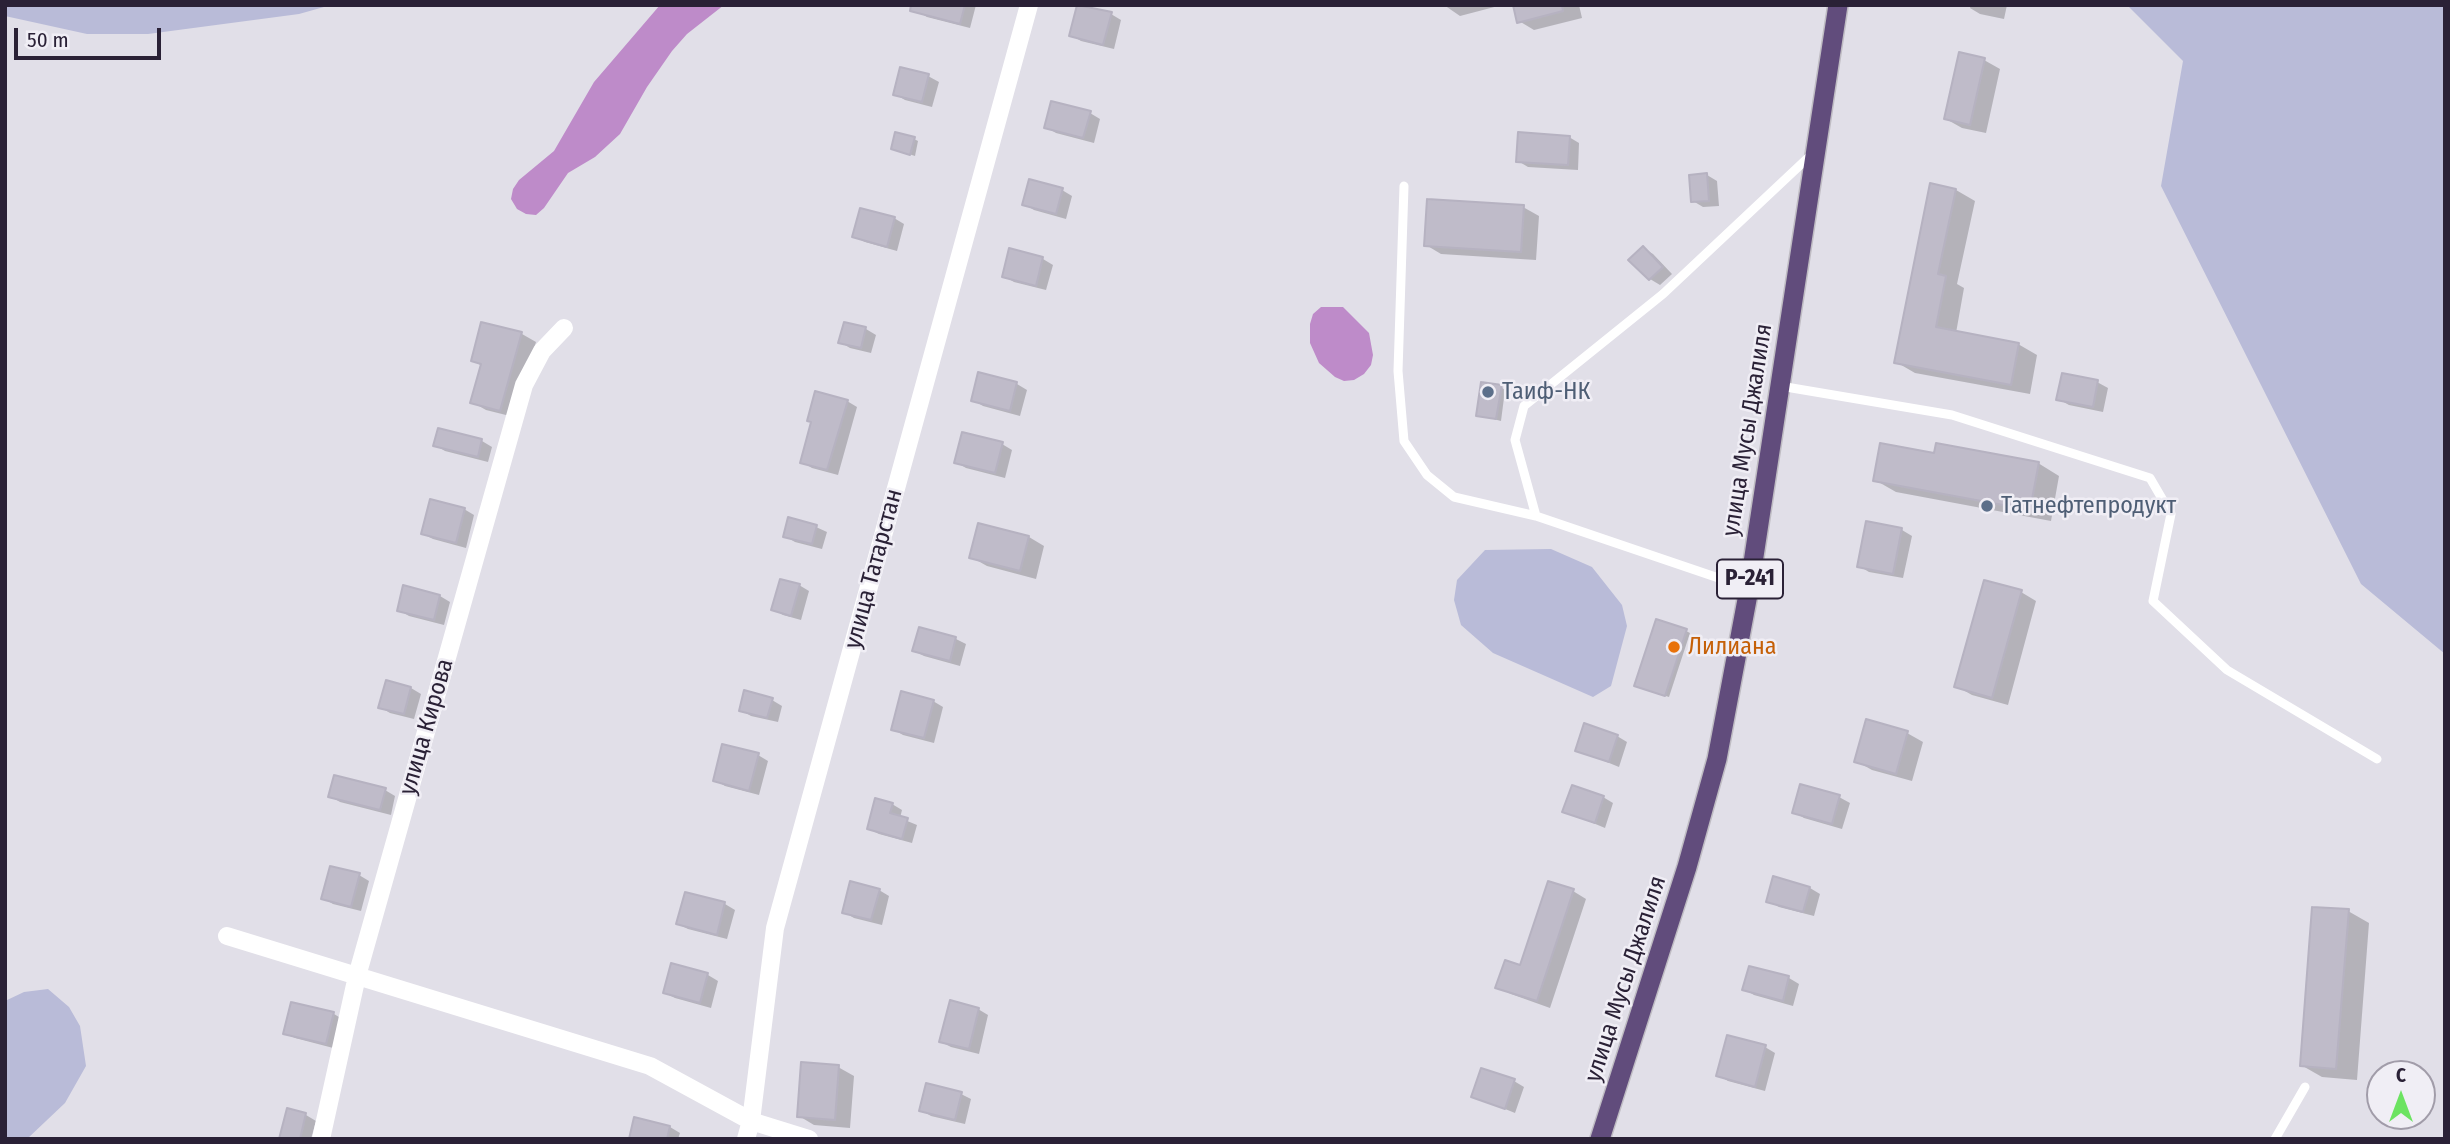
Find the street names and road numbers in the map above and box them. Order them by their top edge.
street label: улица Мусы Джалиля [1717,322,1779,538]
street label: улица Татарстан [839,486,909,652]
road number: Р-241 [1717,559,1783,598]
street label: улица Кирова [394,656,460,798]
street label: улица Мусы Джалиля [1579,872,1673,1086]

